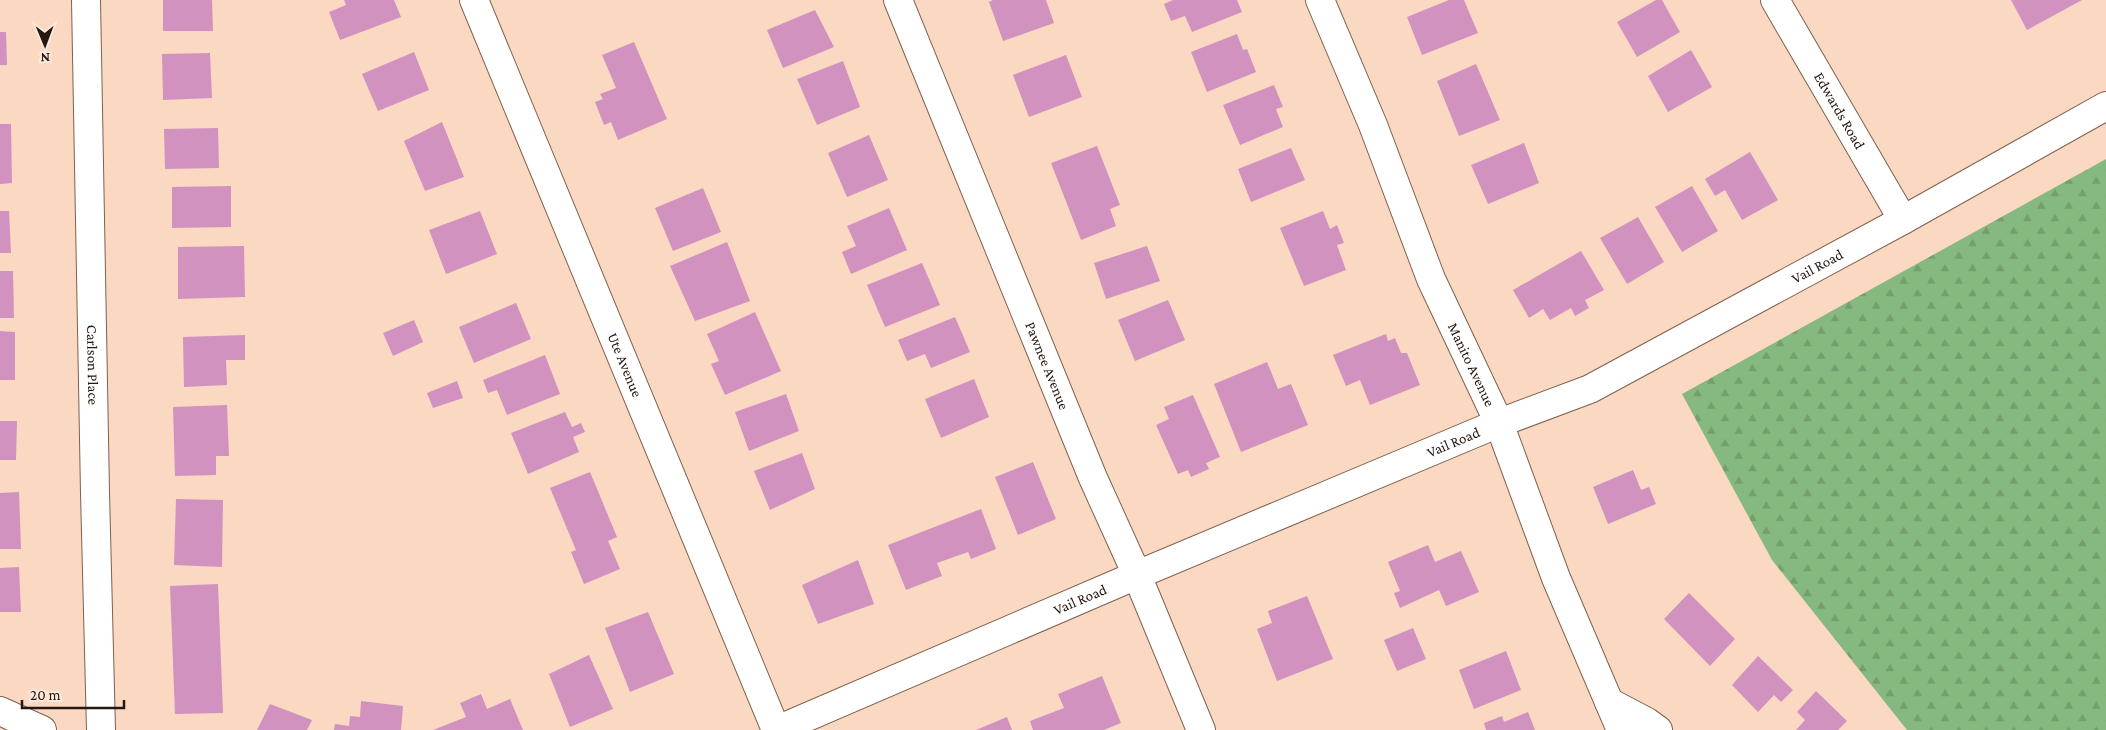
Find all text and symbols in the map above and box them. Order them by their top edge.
north arrow [20,20,70,70]
text: N [40,50,50,66]
street label: Edwards Road [1811,69,1868,152]
street label: Vail Road [1789,246,1846,287]
street label: Pawnee Avenue [1022,319,1072,412]
street label: Manito Avenue [1445,320,1498,409]
street label: Carlson Place [84,325,101,406]
street label: Ute Avenue [605,330,646,400]
street label: Vail Road [1424,424,1482,460]
street label: Vail Road [1051,581,1109,618]
scale bar [22,678,125,710]
text: 20 m [30,687,61,703]

